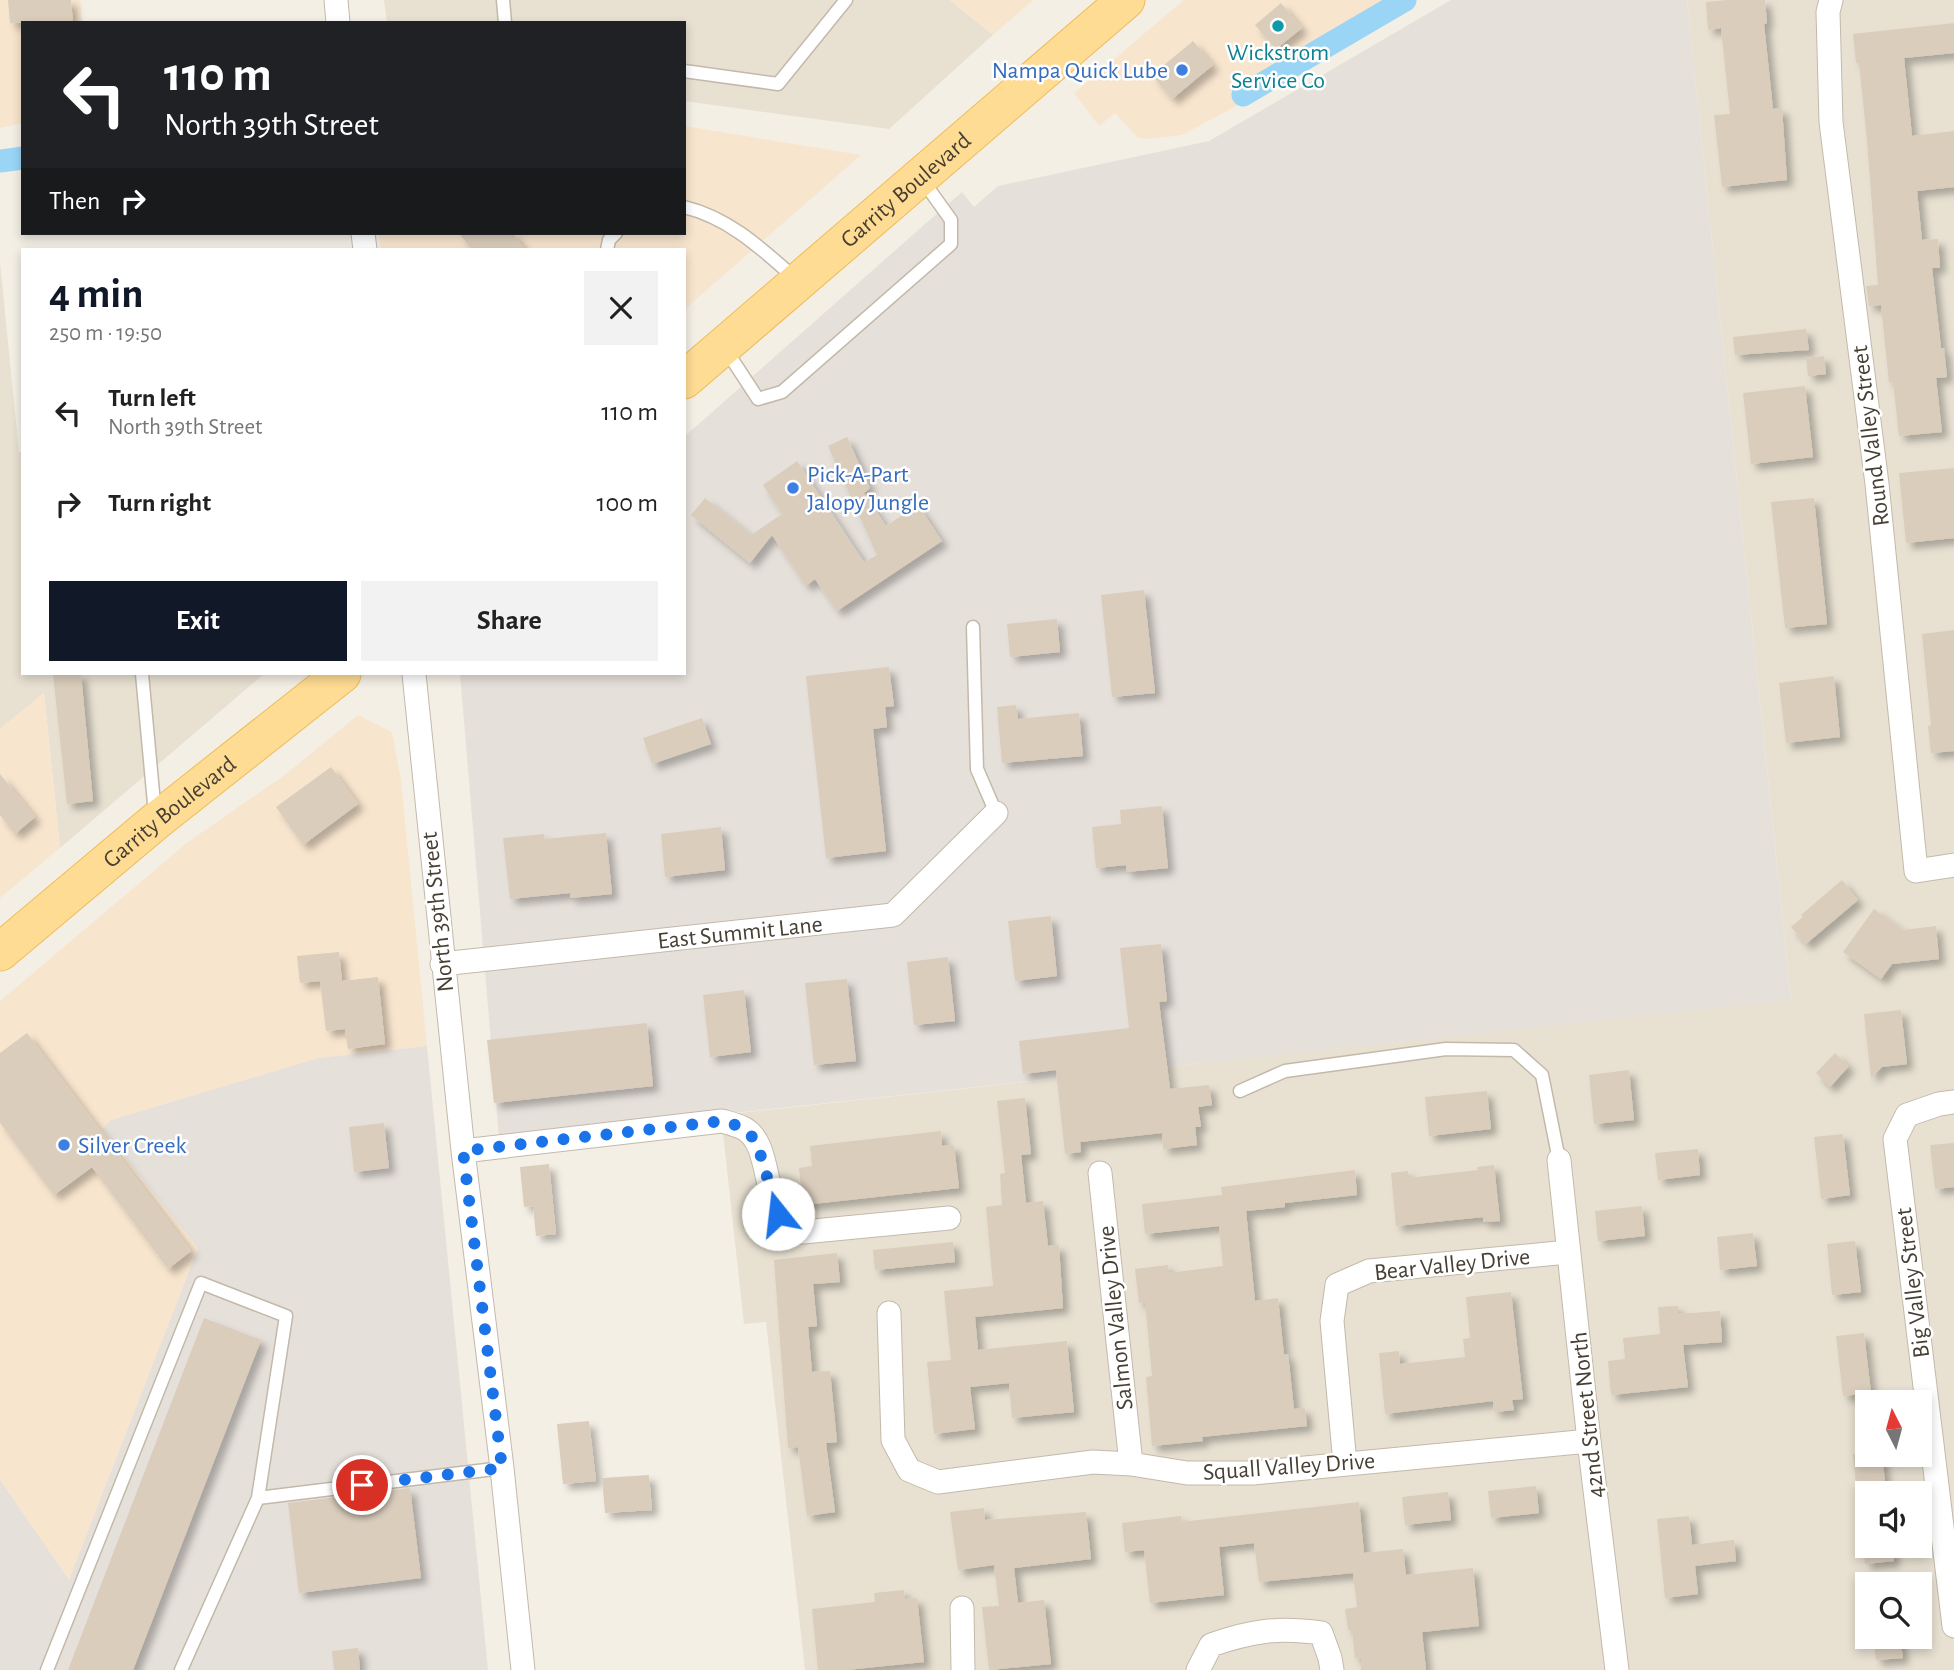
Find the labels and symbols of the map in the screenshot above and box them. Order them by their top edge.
marker: Wickstrom Service Co [1270,18,1286,34]
place label: Wickstrom Service Co [1227,41,1329,93]
place label: Nampa Quick Lube [992,59,1168,83]
marker: Nampa Quick Lube [1174,62,1190,78]
street label: Garrity Boulevard [837,128,976,253]
street label: Round Valley Street [1848,344,1894,528]
place label: Pick-A-Part Jalopy Jungle [807,463,929,515]
marker: Pick-A-Part Jalopy Jungle [785,480,801,496]
street label: Garrity Boulevard [99,752,241,873]
street label: North 39th Street [418,830,458,993]
street label: East Summit Lane [656,912,824,954]
place label: Silver Creek [78,1134,186,1158]
marker: Silver Creek [56,1137,72,1153]
position arrow [741,1177,815,1251]
street label: Big Valley Street [1892,1206,1934,1359]
street label: Salmon Valley Drive [1094,1224,1138,1411]
street label: Bear Valley Drive [1373,1245,1531,1285]
street label: 42nd Street North [1567,1331,1609,1499]
north arrow [1855,1390,1932,1466]
street label: Squall Valley Drive [1202,1449,1376,1485]
pin [332,1455,392,1515]

